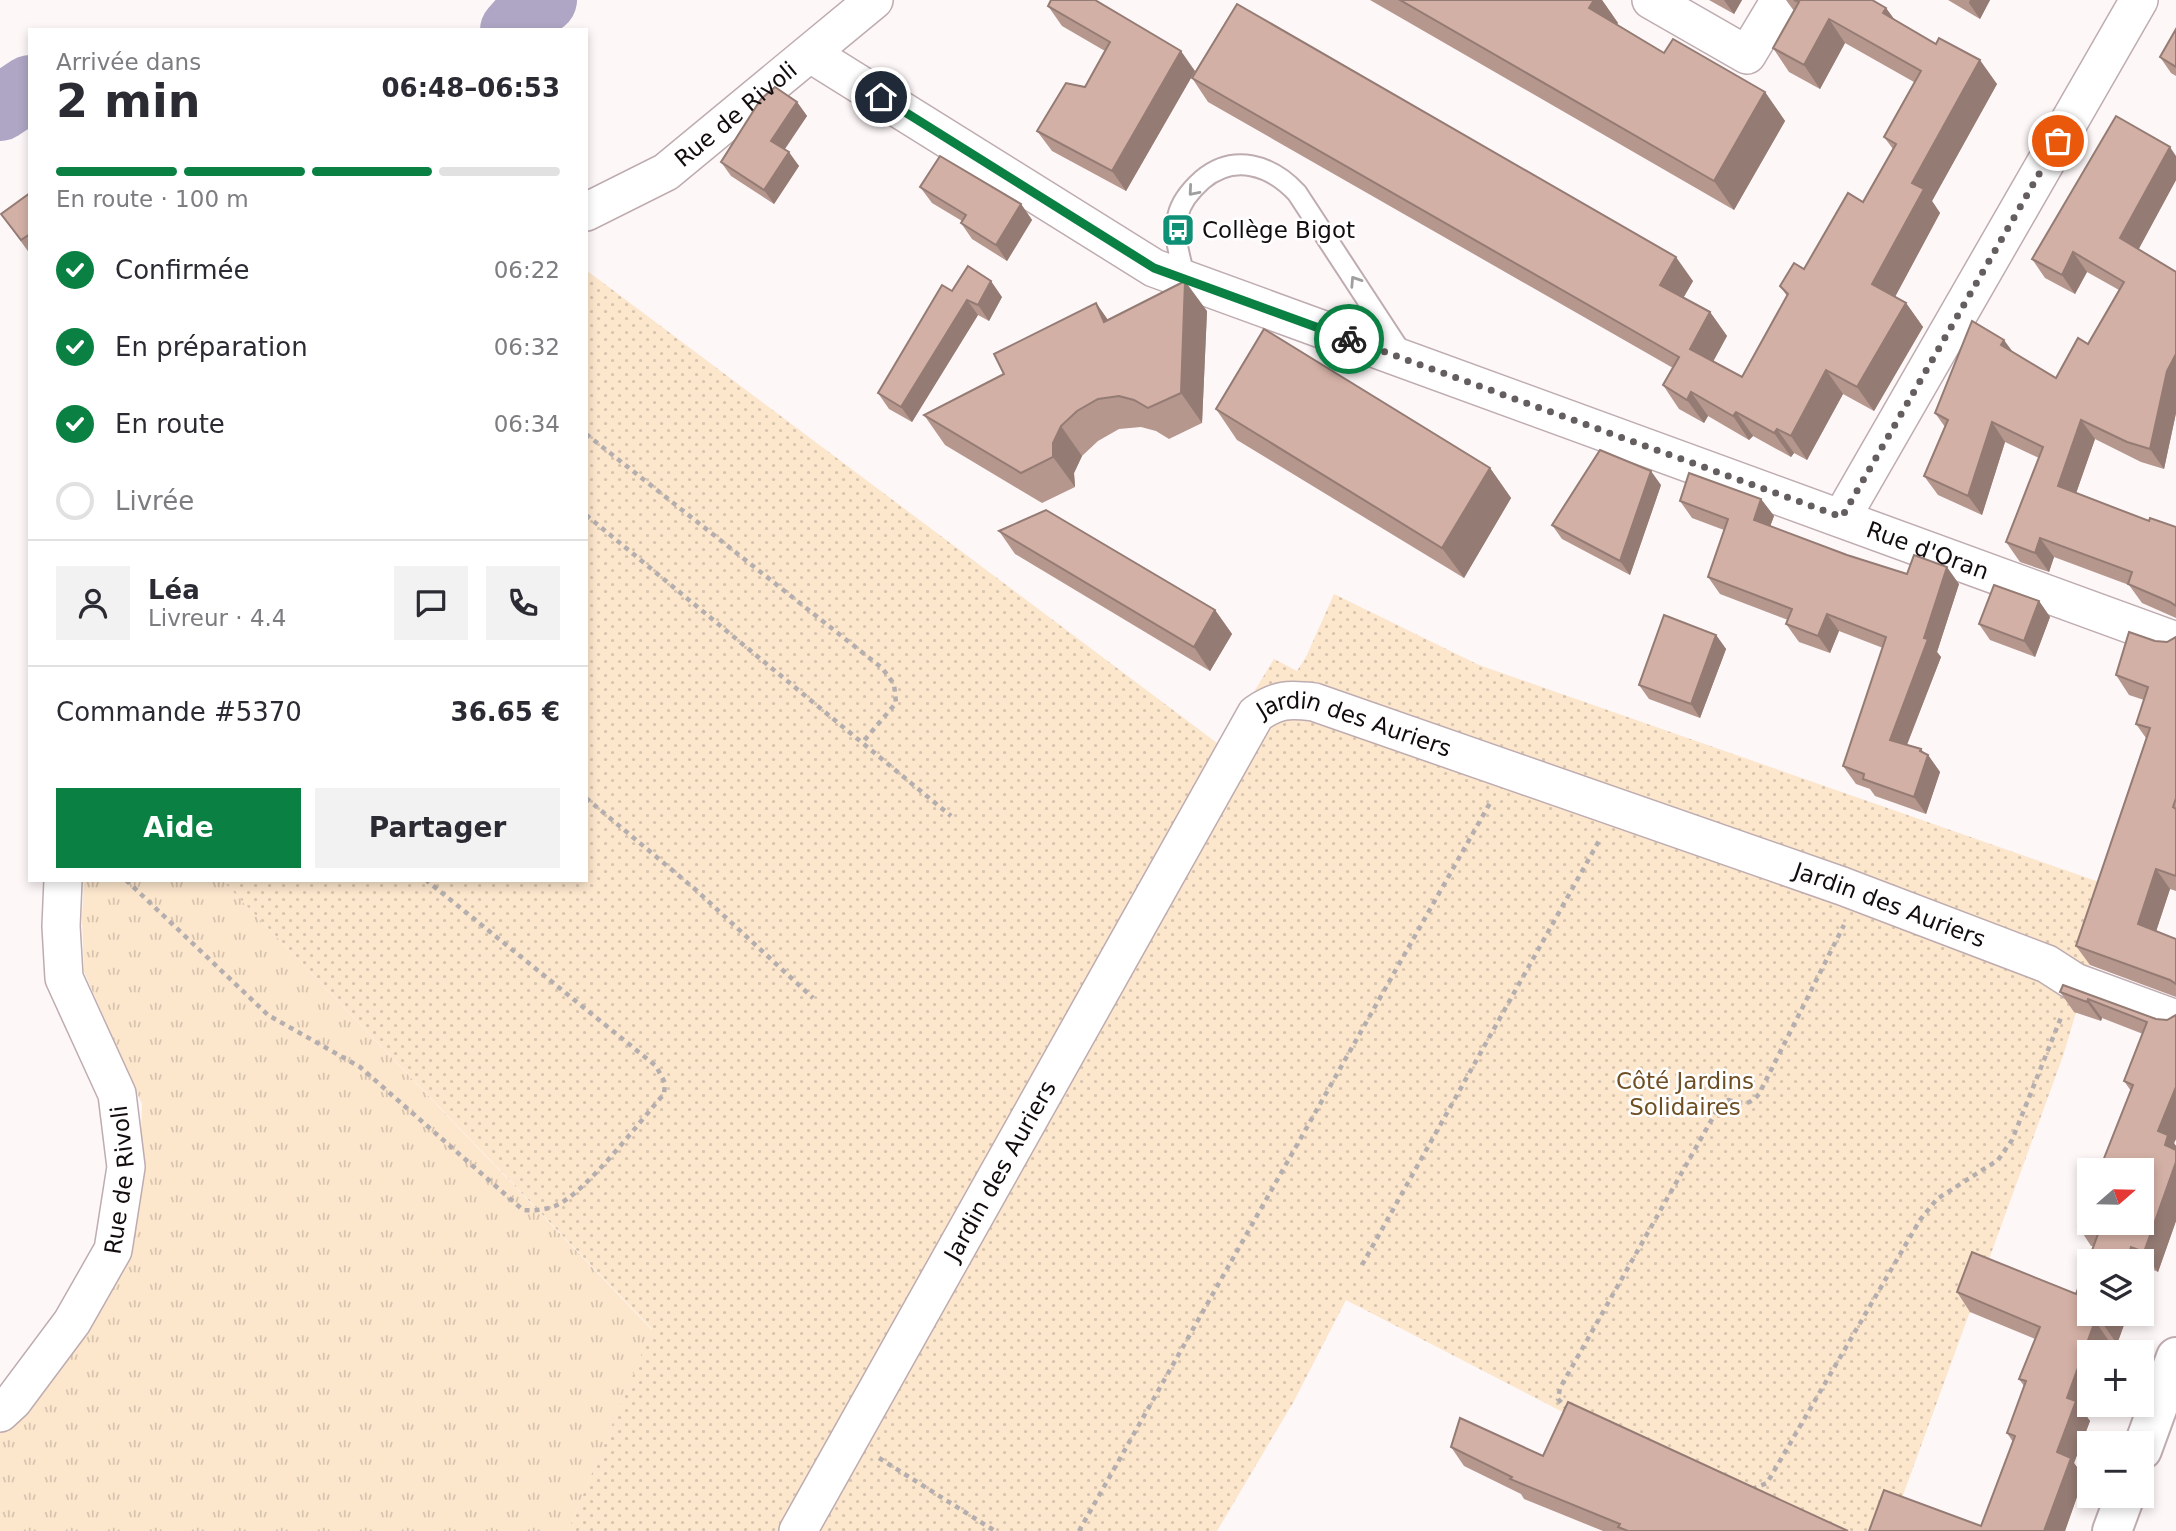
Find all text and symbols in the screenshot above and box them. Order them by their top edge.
text: Arrivée dans [56,49,201,75]
street label: Rue de Rivoli [670,56,802,172]
pin [851,67,911,127]
text: 06:48–06:53 [381,73,560,103]
text: 2 min [56,74,200,128]
icon: home [862,78,900,116]
pin [2028,111,2088,171]
icon: bag [2039,122,2077,160]
one-way arrow [1189,183,1201,196]
text: En route · 100 m [56,186,249,212]
bus stop icon: Collège Bigot [1159,211,1197,249]
place label: Collège Bigot [1202,217,1355,243]
icon: check [56,251,94,289]
text: Confirmée [115,255,249,285]
text: 06:22 [494,257,560,283]
one-way arrow [1350,276,1363,289]
courier [1314,304,1384,374]
icon: bike [1330,320,1368,358]
icon: check [56,328,94,366]
text: En préparation [115,332,308,362]
text: 06:32 [494,334,560,360]
icon: check [56,405,94,443]
text: En route [115,409,225,439]
text: 06:34 [494,411,560,437]
text: Livrée [115,486,194,516]
street label: Rue d'Oran [1863,516,1992,585]
button: person [56,566,130,640]
button: chat [394,566,468,640]
button: phone [486,566,560,640]
text: Léa [148,575,200,605]
text: Livreur · 4.4 [148,605,286,631]
street label: Jardin des Auriers [1250,687,1455,762]
text: Commande #5370 [56,697,302,727]
text: 36.65 € [451,697,560,727]
button: Aide [56,788,301,868]
button: Partager [315,788,560,868]
street label: Jardin des Auriers [1788,857,1989,952]
park label: Côté Jardins Solidaires [1616,1068,1754,1120]
street label: Jardin des Auriers [938,1076,1061,1267]
street label: Rue de Rivoli [100,1104,139,1256]
north arrow [2077,1158,2154,1236]
map controls [2077,1158,2154,1508]
button: layers [2077,1249,2154,1326]
button: + [2077,1340,2154,1417]
button: − [2077,1431,2154,1508]

